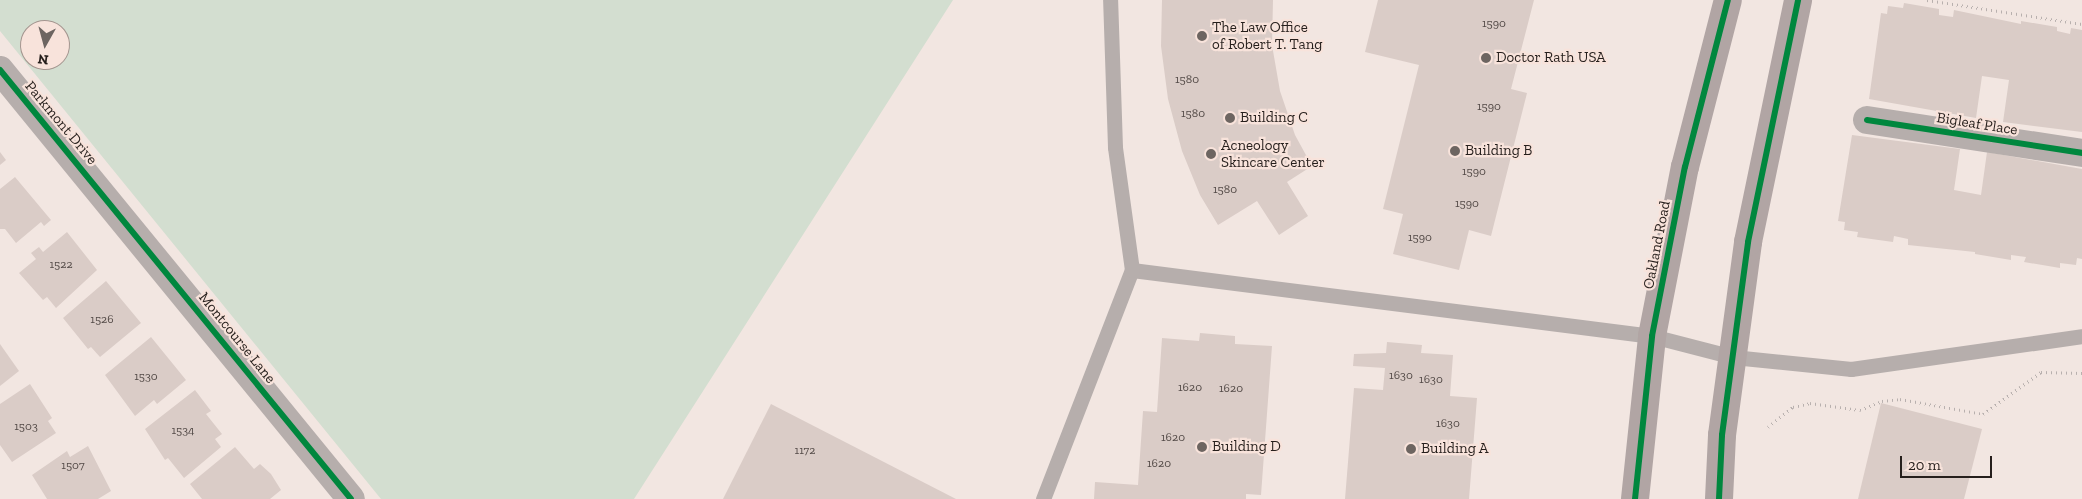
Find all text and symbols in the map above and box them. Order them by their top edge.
house number: 1590 [1482,17,1506,31]
place label: The Law Office of Robert T. Tang [1212,18,1323,53]
north arrow [20,20,70,70]
marker: The Law Office of Robert T. Tang [1196,30,1208,42]
place label: Doctor Rath USA [1496,49,1606,67]
text: N [37,50,50,68]
marker: Doctor Rath USA [1480,52,1492,64]
house number: 1580 [1175,73,1199,87]
street label: Parkmont Drive [21,78,101,168]
house number: 1590 [1477,100,1501,114]
house number: 1580 [1181,107,1205,121]
place label: Building C [1240,109,1308,127]
street label: Bigleaf Place [1935,109,2019,139]
marker: Building C [1224,112,1236,124]
place label: Acneology Skincare Center [1221,136,1325,171]
place label: Building B [1465,142,1532,160]
marker: Building B [1449,145,1461,157]
marker: Acneology Skincare Center [1205,148,1217,160]
house number: 1590 [1462,165,1486,179]
house number: 1580 [1213,183,1237,197]
house number: 1590 [1455,197,1479,211]
street label: Oakland Road [1640,199,1674,291]
house number: 1590 [1408,231,1432,245]
house number: 1522 [49,258,73,272]
street label: Montcourse Lane [195,289,279,387]
house number: 1526 [90,313,114,327]
house number: 1630 [1389,369,1413,383]
house number: 1530 [134,370,158,384]
house number: 1630 [1419,373,1443,387]
house number: 1620 [1178,381,1202,395]
house number: 1620 [1219,382,1243,396]
house number: 1630 [1436,417,1460,431]
house number: 1503 [14,420,38,434]
house number: 1534 [171,424,195,438]
house number: 1620 [1161,431,1185,445]
place label: Building D [1212,438,1281,456]
place label: Building A [1421,440,1489,458]
marker: Building D [1196,441,1208,453]
marker: Building A [1405,443,1417,455]
house number: 1172 [795,444,815,458]
scale bar [1902,446,1994,478]
text: 20 m [1908,456,1941,474]
house number: 1620 [1147,457,1171,471]
house number: 1507 [61,459,85,473]

